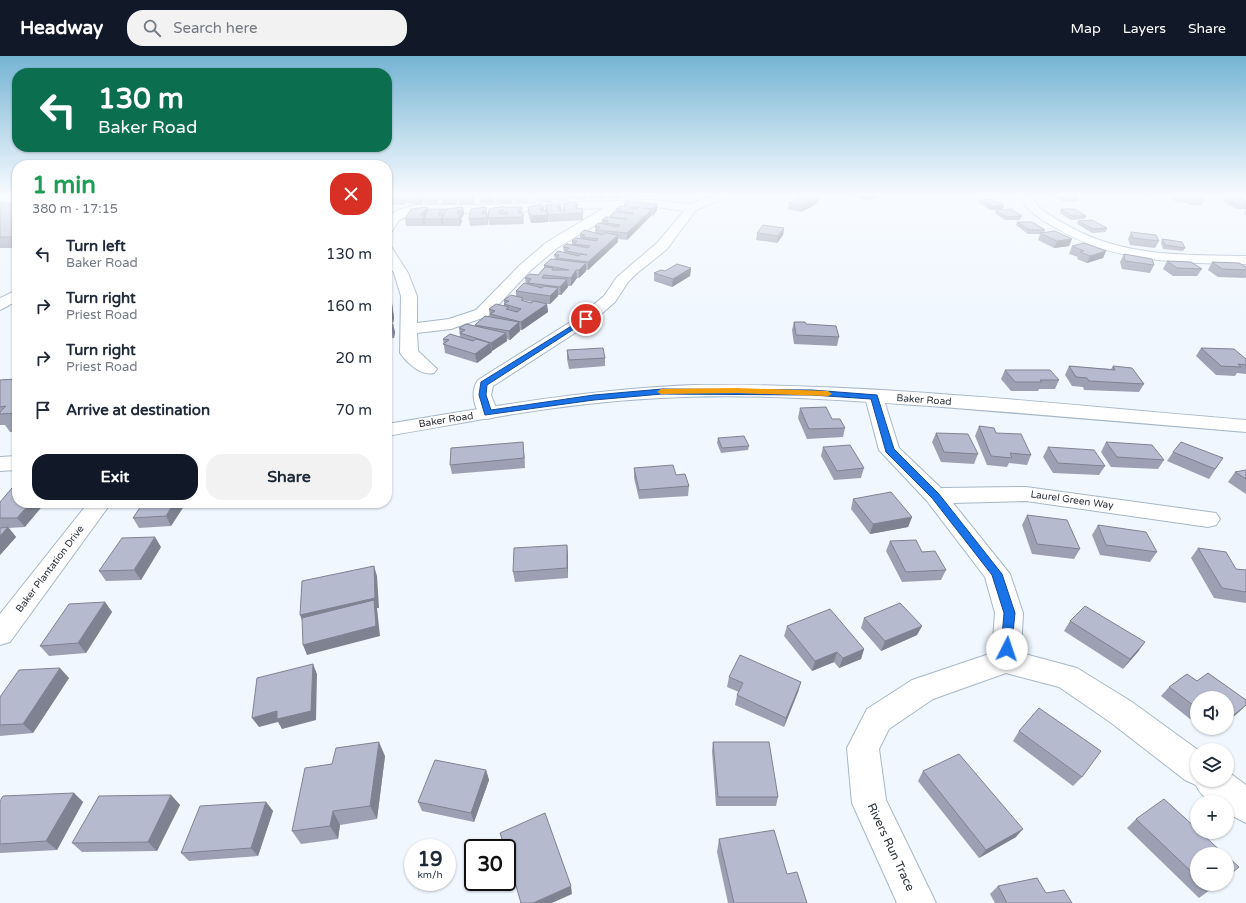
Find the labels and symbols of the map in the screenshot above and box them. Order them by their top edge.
pin [569,302,603,336]
street label: Baker Road [896,392,952,408]
street label: Baker Road [418,410,474,430]
street label: Laurel Green Way [1030,488,1115,512]
street label: Baker Plantation Drive [13,523,87,615]
position arrow [986,628,1028,670]
street label: Rivers Run Trace [864,801,918,893]
speed limit sign: 30 [464,839,516,891]

